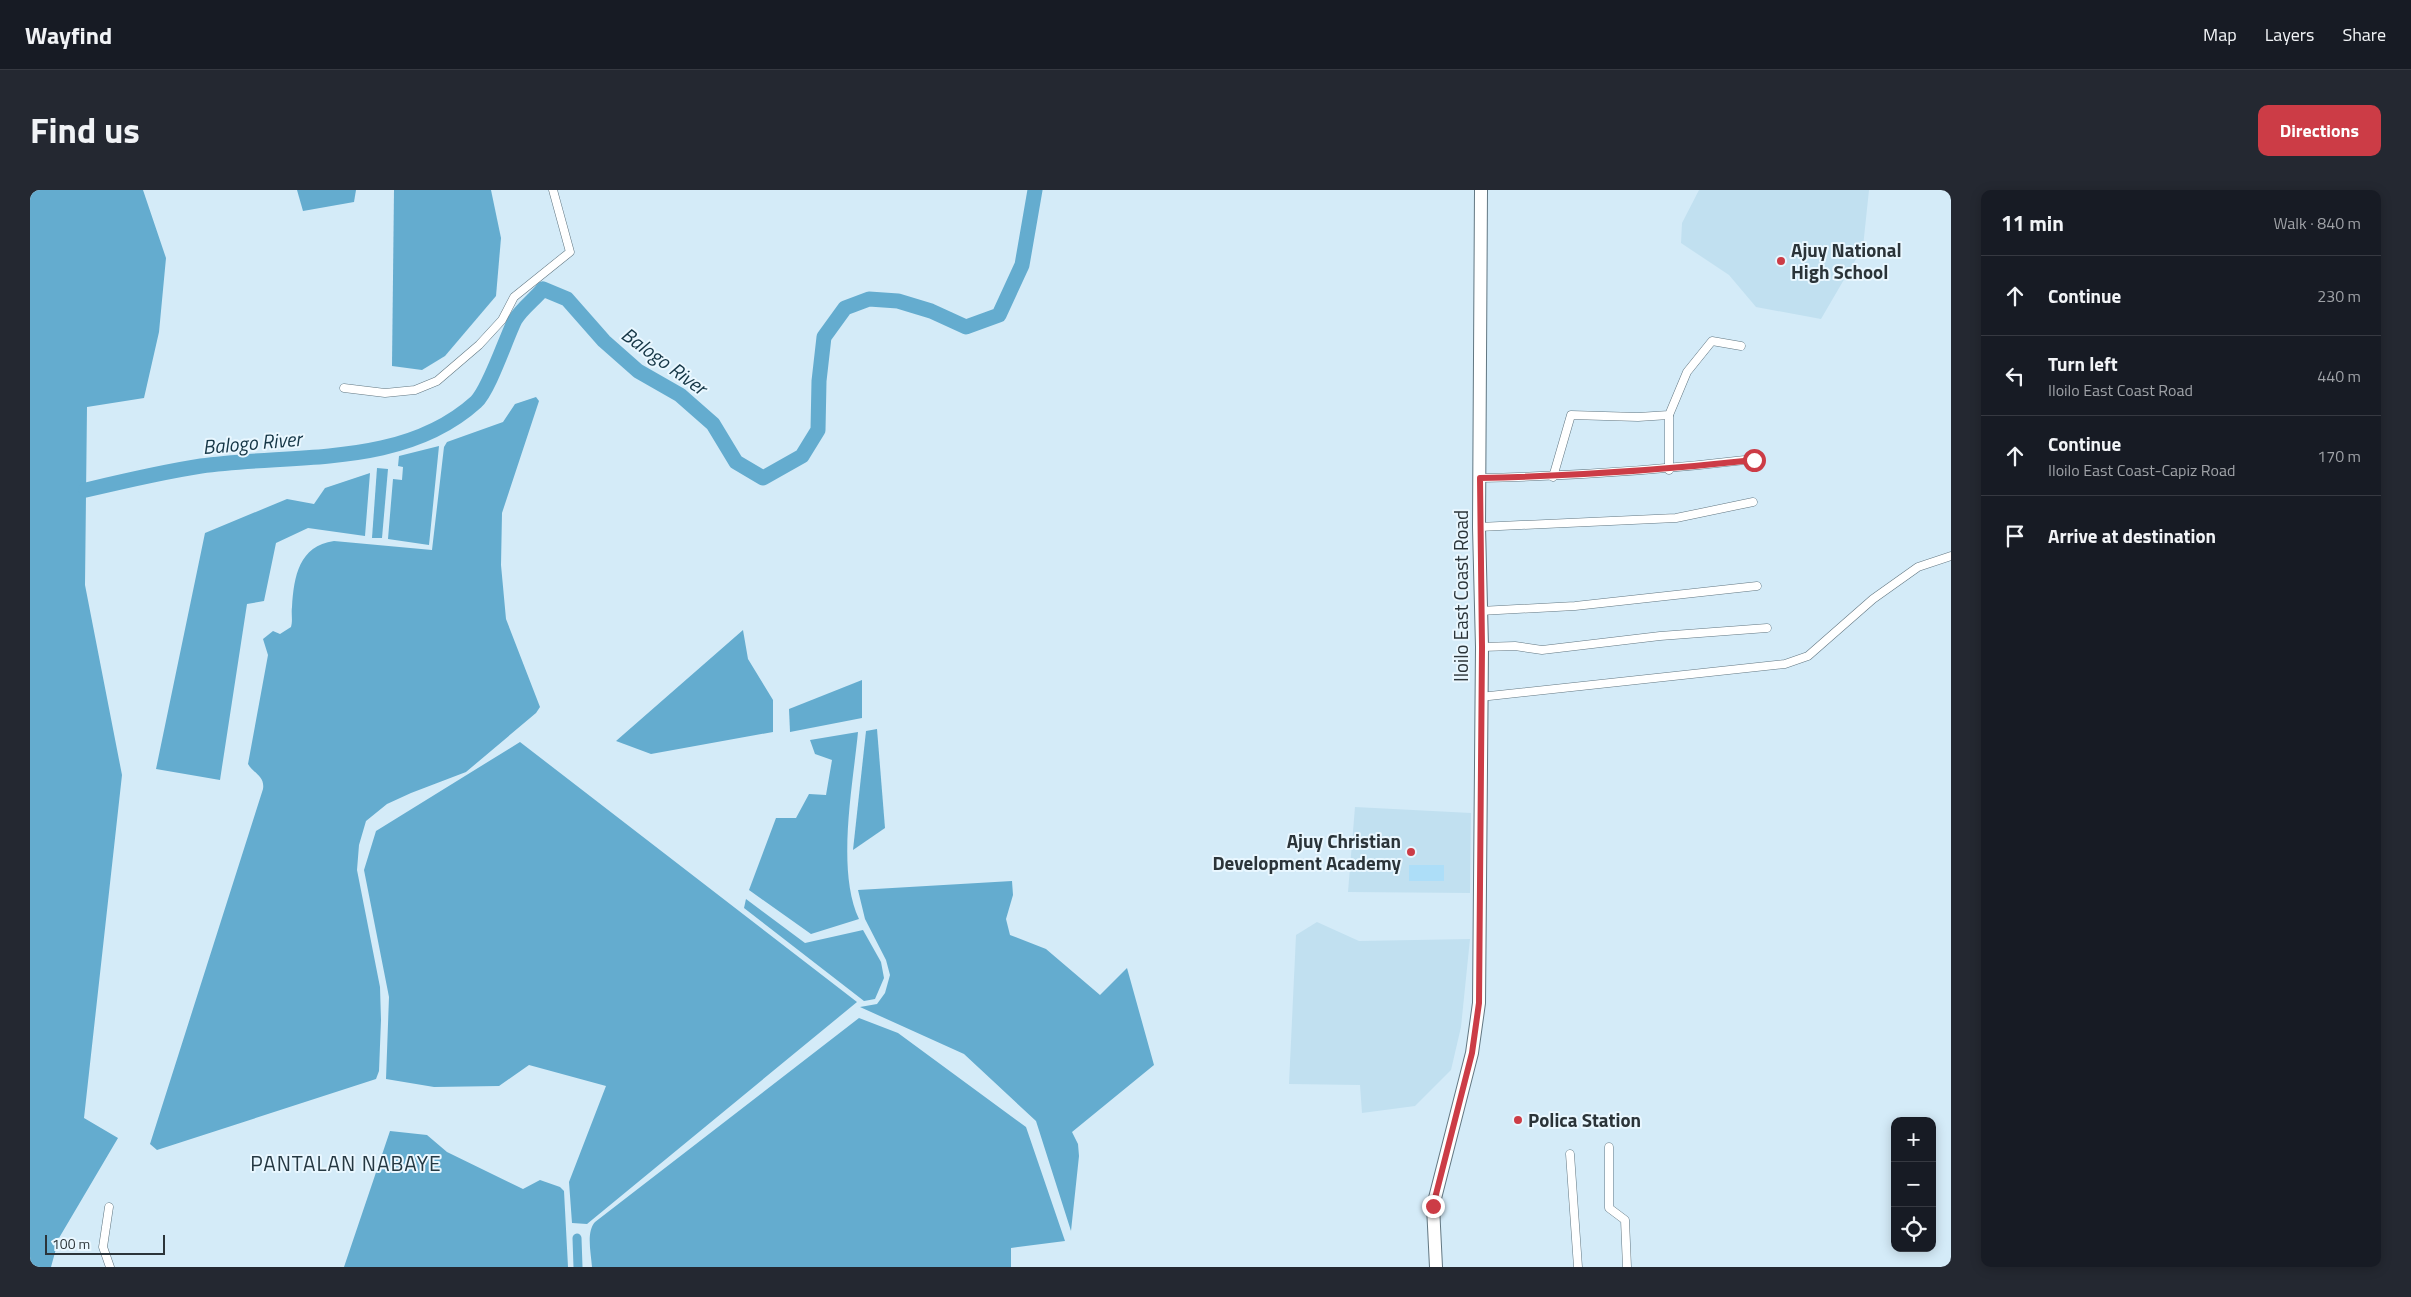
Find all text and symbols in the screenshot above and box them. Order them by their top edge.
text: Wayfind [25,17,112,53]
text: Map [2203,21,2237,48]
text: Layers [2265,21,2314,48]
text: Share [2342,21,2386,48]
text: Find us [30,103,140,157]
button: Directions [2258,105,2381,156]
text: 11 min [2001,207,2064,239]
text: Walk · 840 m [2273,211,2361,235]
place label: Ajuy National High School [1791,235,1902,286]
marker: Ajuy National High School [1775,255,1787,267]
text: Continue [2048,281,2121,310]
icon: ahead [2001,282,2029,310]
text: 230 m [2317,284,2361,308]
water label: Balogo River [615,319,716,404]
text: Turn left [2048,349,2118,378]
icon: left [2001,362,2029,390]
text: 440 m [2317,364,2361,388]
text: Iloilo East Coast Road [2048,378,2193,402]
water label: Balogo River [201,423,305,462]
text: Continue [2048,429,2121,458]
icon: ahead [2001,442,2029,470]
text: 170 m [2317,444,2361,468]
route start [1743,449,1766,472]
text: Iloilo East Coast-Capiz Road [2048,458,2236,482]
street label: Iloilo East Coast Road [1446,510,1475,682]
text: Arrive at destination [2048,521,2216,550]
icon: arrive [2001,522,2029,550]
place label: Ajuy Christian Development Academy [1212,826,1401,877]
marker: Ajuy Christian Development Academy [1405,846,1417,858]
place label: Polica Station [1528,1105,1641,1134]
marker: Polica Station [1512,1114,1524,1126]
map controls [1891,1117,1936,1252]
button: + [1891,1117,1936,1162]
district label: PANTALAN NABAYE [250,1147,442,1179]
button: − [1891,1162,1936,1207]
route end [1422,1195,1445,1218]
button: locate [1891,1207,1936,1252]
scale bar [45,1232,165,1255]
text: 100 m [52,1233,90,1254]

